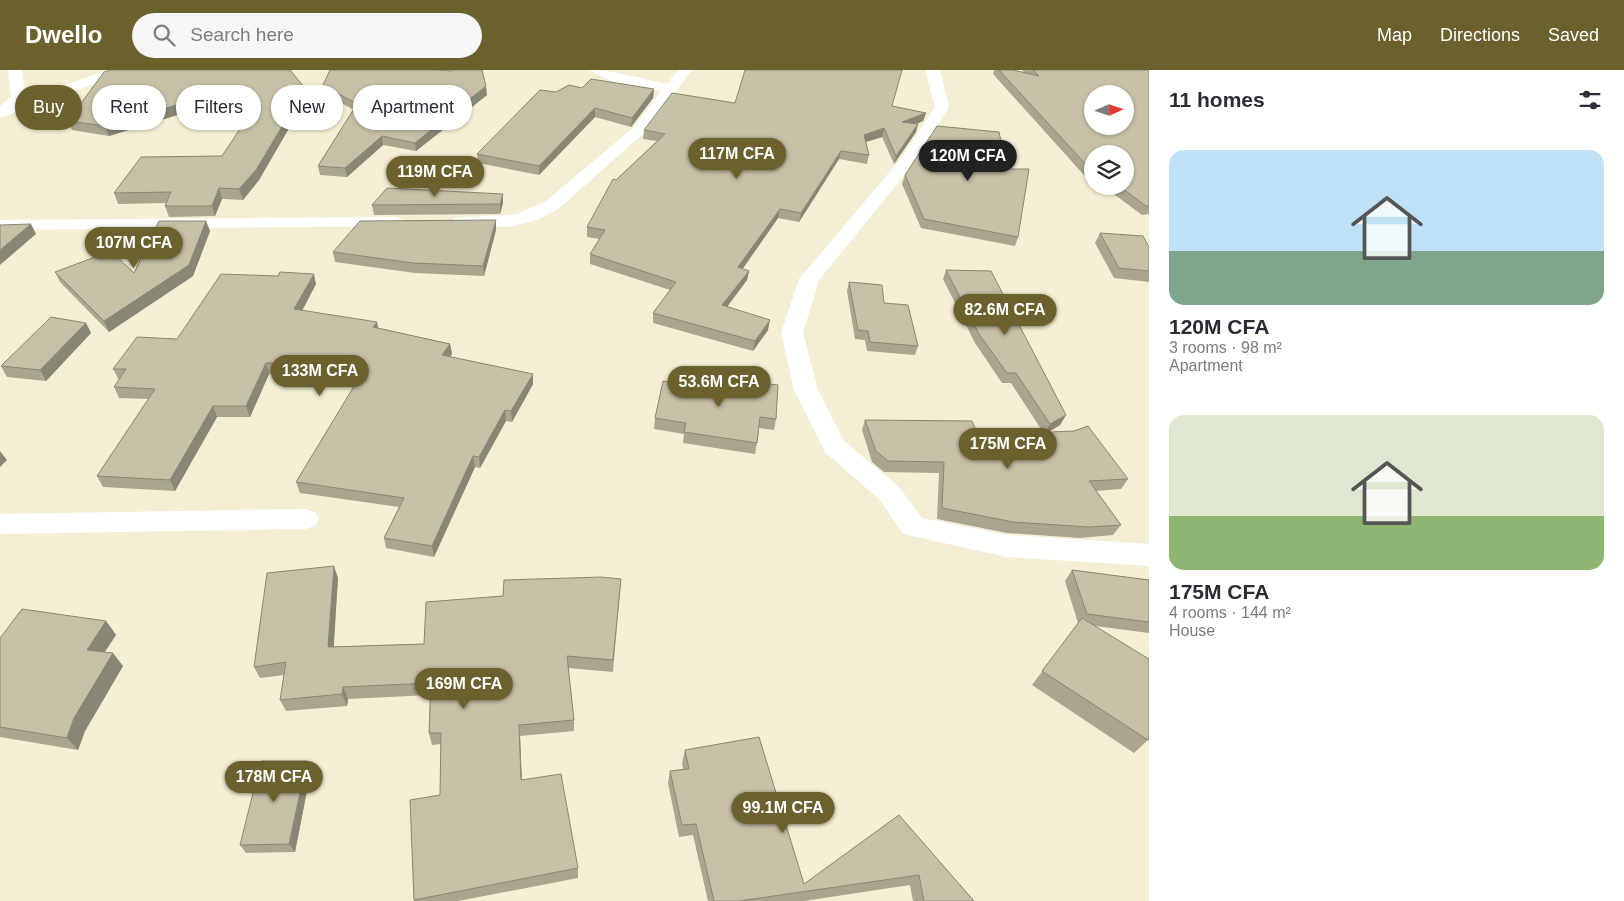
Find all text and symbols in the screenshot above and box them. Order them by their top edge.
search box [132,13,482,58]
text: Dwello [25,21,102,48]
icon: search [150,21,178,49]
text: Search here [190,24,294,45]
text: Map [1377,25,1412,45]
text: Directions [1440,25,1520,45]
text: Saved [1548,25,1599,45]
chip: Buy [15,85,82,130]
chip: Rent [92,85,166,130]
chip: Filters [176,85,261,130]
chip: New [271,85,343,130]
chip: Apartment [353,85,472,130]
north arrow [1084,85,1134,135]
map controls [1084,85,1134,195]
icon: filters [1576,86,1604,114]
text: 11 homes [1169,88,1265,111]
pin: 117M CFA [685,138,789,180]
pin: 120M CFA [916,140,1020,182]
text: 117M CFA [699,145,775,162]
button: layers [1084,145,1134,195]
text: 120M CFA [930,147,1006,164]
pin: 119M CFA [383,156,487,198]
text: 119M CFA [397,163,473,180]
icon: home [1342,183,1432,273]
pin: 107M CFA [82,226,186,269]
text: 107M CFA [96,234,172,251]
pin: 82.6M CFA [948,294,1062,336]
text: 82.6M CFA [965,301,1045,318]
text: 120M CFA [1169,315,1269,338]
text: 3 rooms · 98 m² [1169,339,1282,356]
pin: 133M CFA [268,354,372,397]
text: Apartment [1169,357,1243,374]
text: 133M CFA [282,362,358,379]
pin: 53.6M CFA [662,366,776,408]
text: 53.6M CFA [679,373,759,390]
pin: 175M CFA [956,428,1060,470]
text: 175M CFA [970,435,1046,452]
icon: home [1342,448,1432,538]
text: 175M CFA [1169,580,1269,603]
text: 4 rooms · 144 m² [1169,604,1291,621]
text: House [1169,622,1215,639]
pin: 169M CFA [412,668,516,710]
text: 169M CFA [426,675,502,692]
pin: 178M CFA [222,760,326,803]
text: 178M CFA [236,768,312,785]
pin: 99.1M CFA [726,792,840,834]
text: 99.1M CFA [743,799,823,816]

